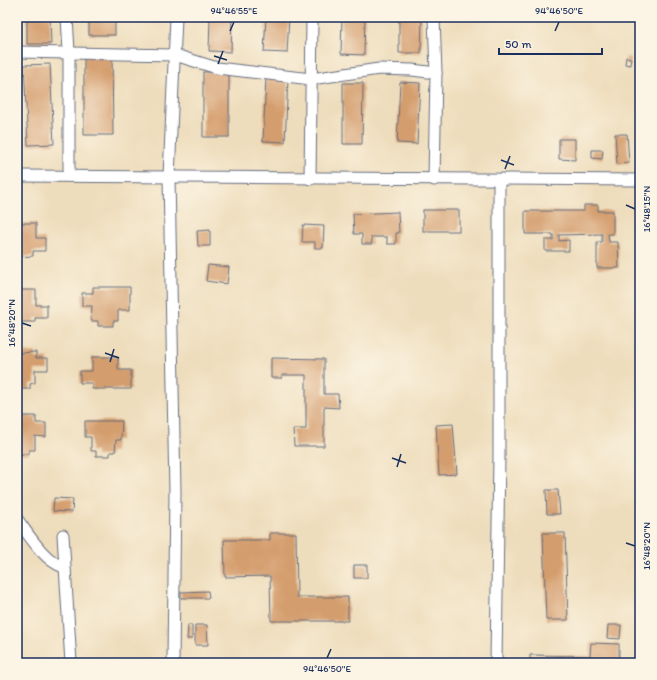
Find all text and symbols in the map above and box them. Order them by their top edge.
text: 94°46'55"E [210,4,258,17]
text: 94°46'50"E [535,4,583,17]
scale bar [499,30,602,56]
text: 50 m [505,37,531,51]
text: 16°48'15"N [640,185,653,232]
text: 16°48'20"N [5,299,18,347]
text: 16°48'20"N [640,522,653,570]
text: 94°46'50"E [303,662,351,675]

